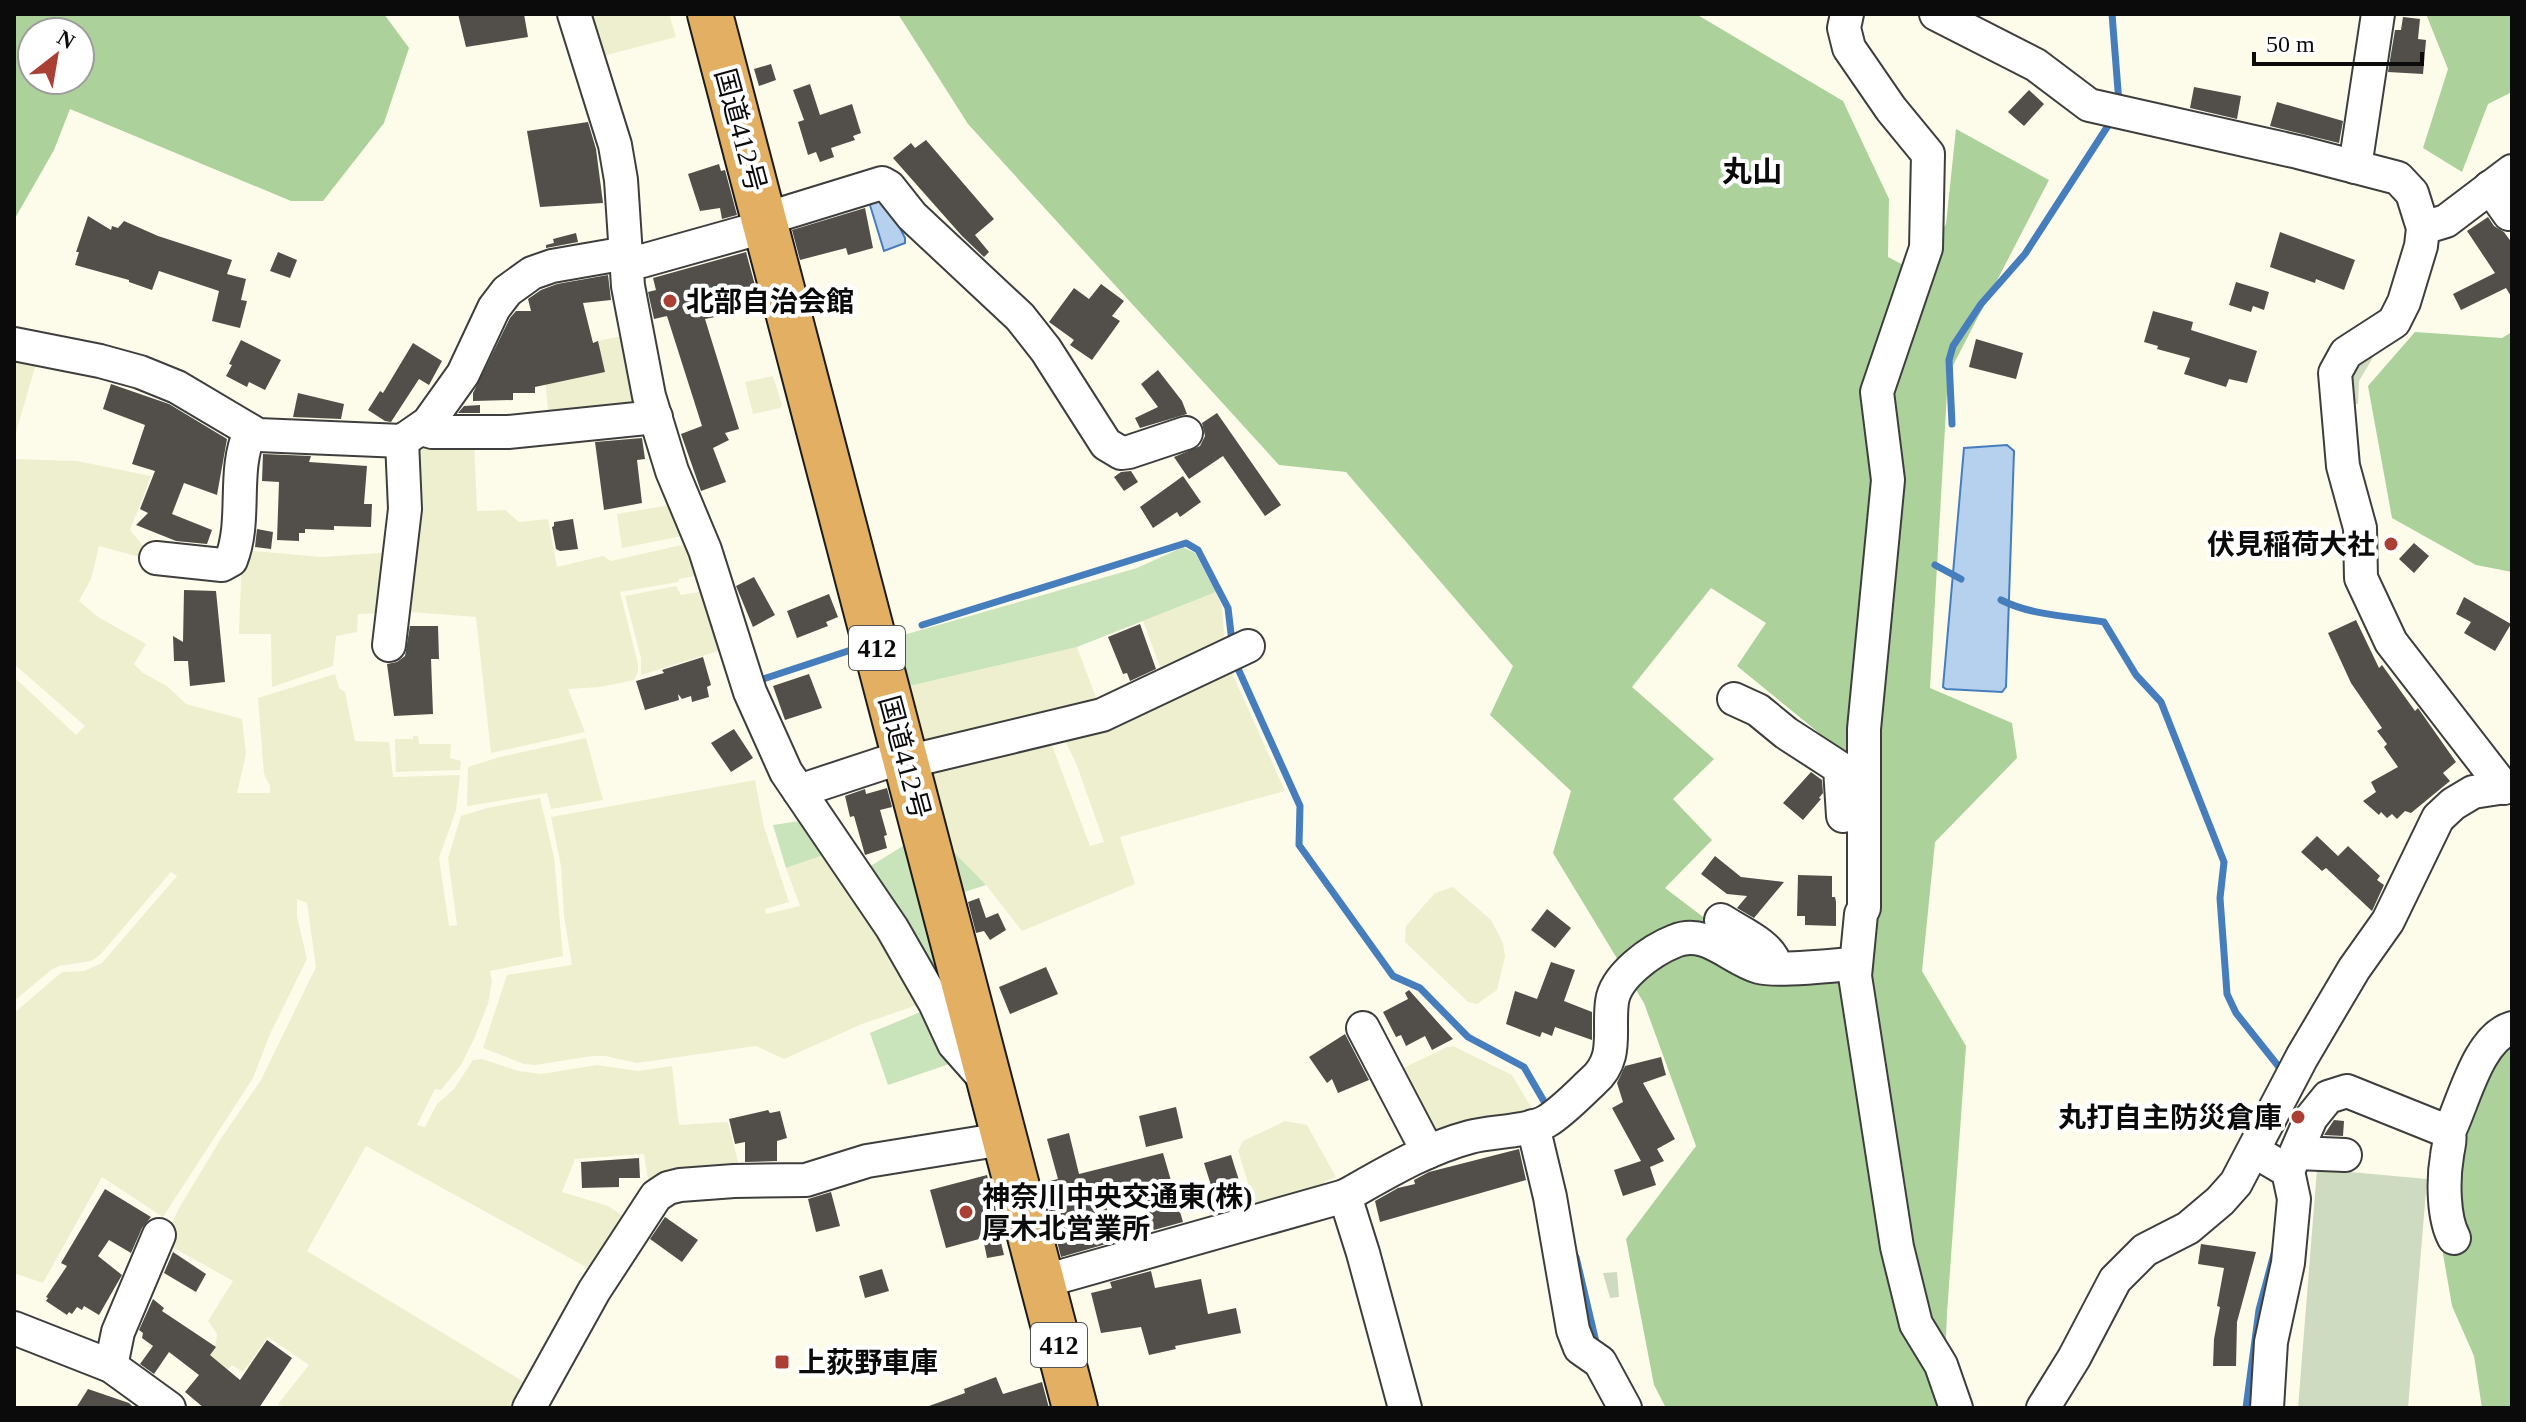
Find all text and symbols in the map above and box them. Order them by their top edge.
north arrow [16,16,96,96]
scale bar [2254,16,2422,66]
text: N [53,24,79,54]
text: 50 m [2266,31,2315,57]
street label: 国道412号 [709,65,772,195]
district label: 丸山 [1722,155,1782,188]
place label: 北部自治会館 [686,286,854,317]
marker: 北部自治会館 [661,292,679,310]
place label: 伏見稲荷大社 [2207,529,2375,560]
marker: 伏見稲荷大社 [2382,535,2400,553]
road number: 412 [849,626,905,670]
street label: 国道412号 [873,692,936,822]
place label: 丸打自主防災倉庫 [2058,1102,2282,1133]
marker: 丸打自主防災倉庫 [2289,1108,2307,1126]
place label: 神奈川中央交通東(株) 厚木北営業所 [982,1181,1253,1244]
marker: 神奈川中央交通東(株) 厚木北営業所 [957,1203,975,1221]
road number: 412 [1031,1323,1087,1367]
place label: 上荻野車庫 [798,1347,938,1378]
marker: 上荻野車庫 [773,1353,791,1371]

